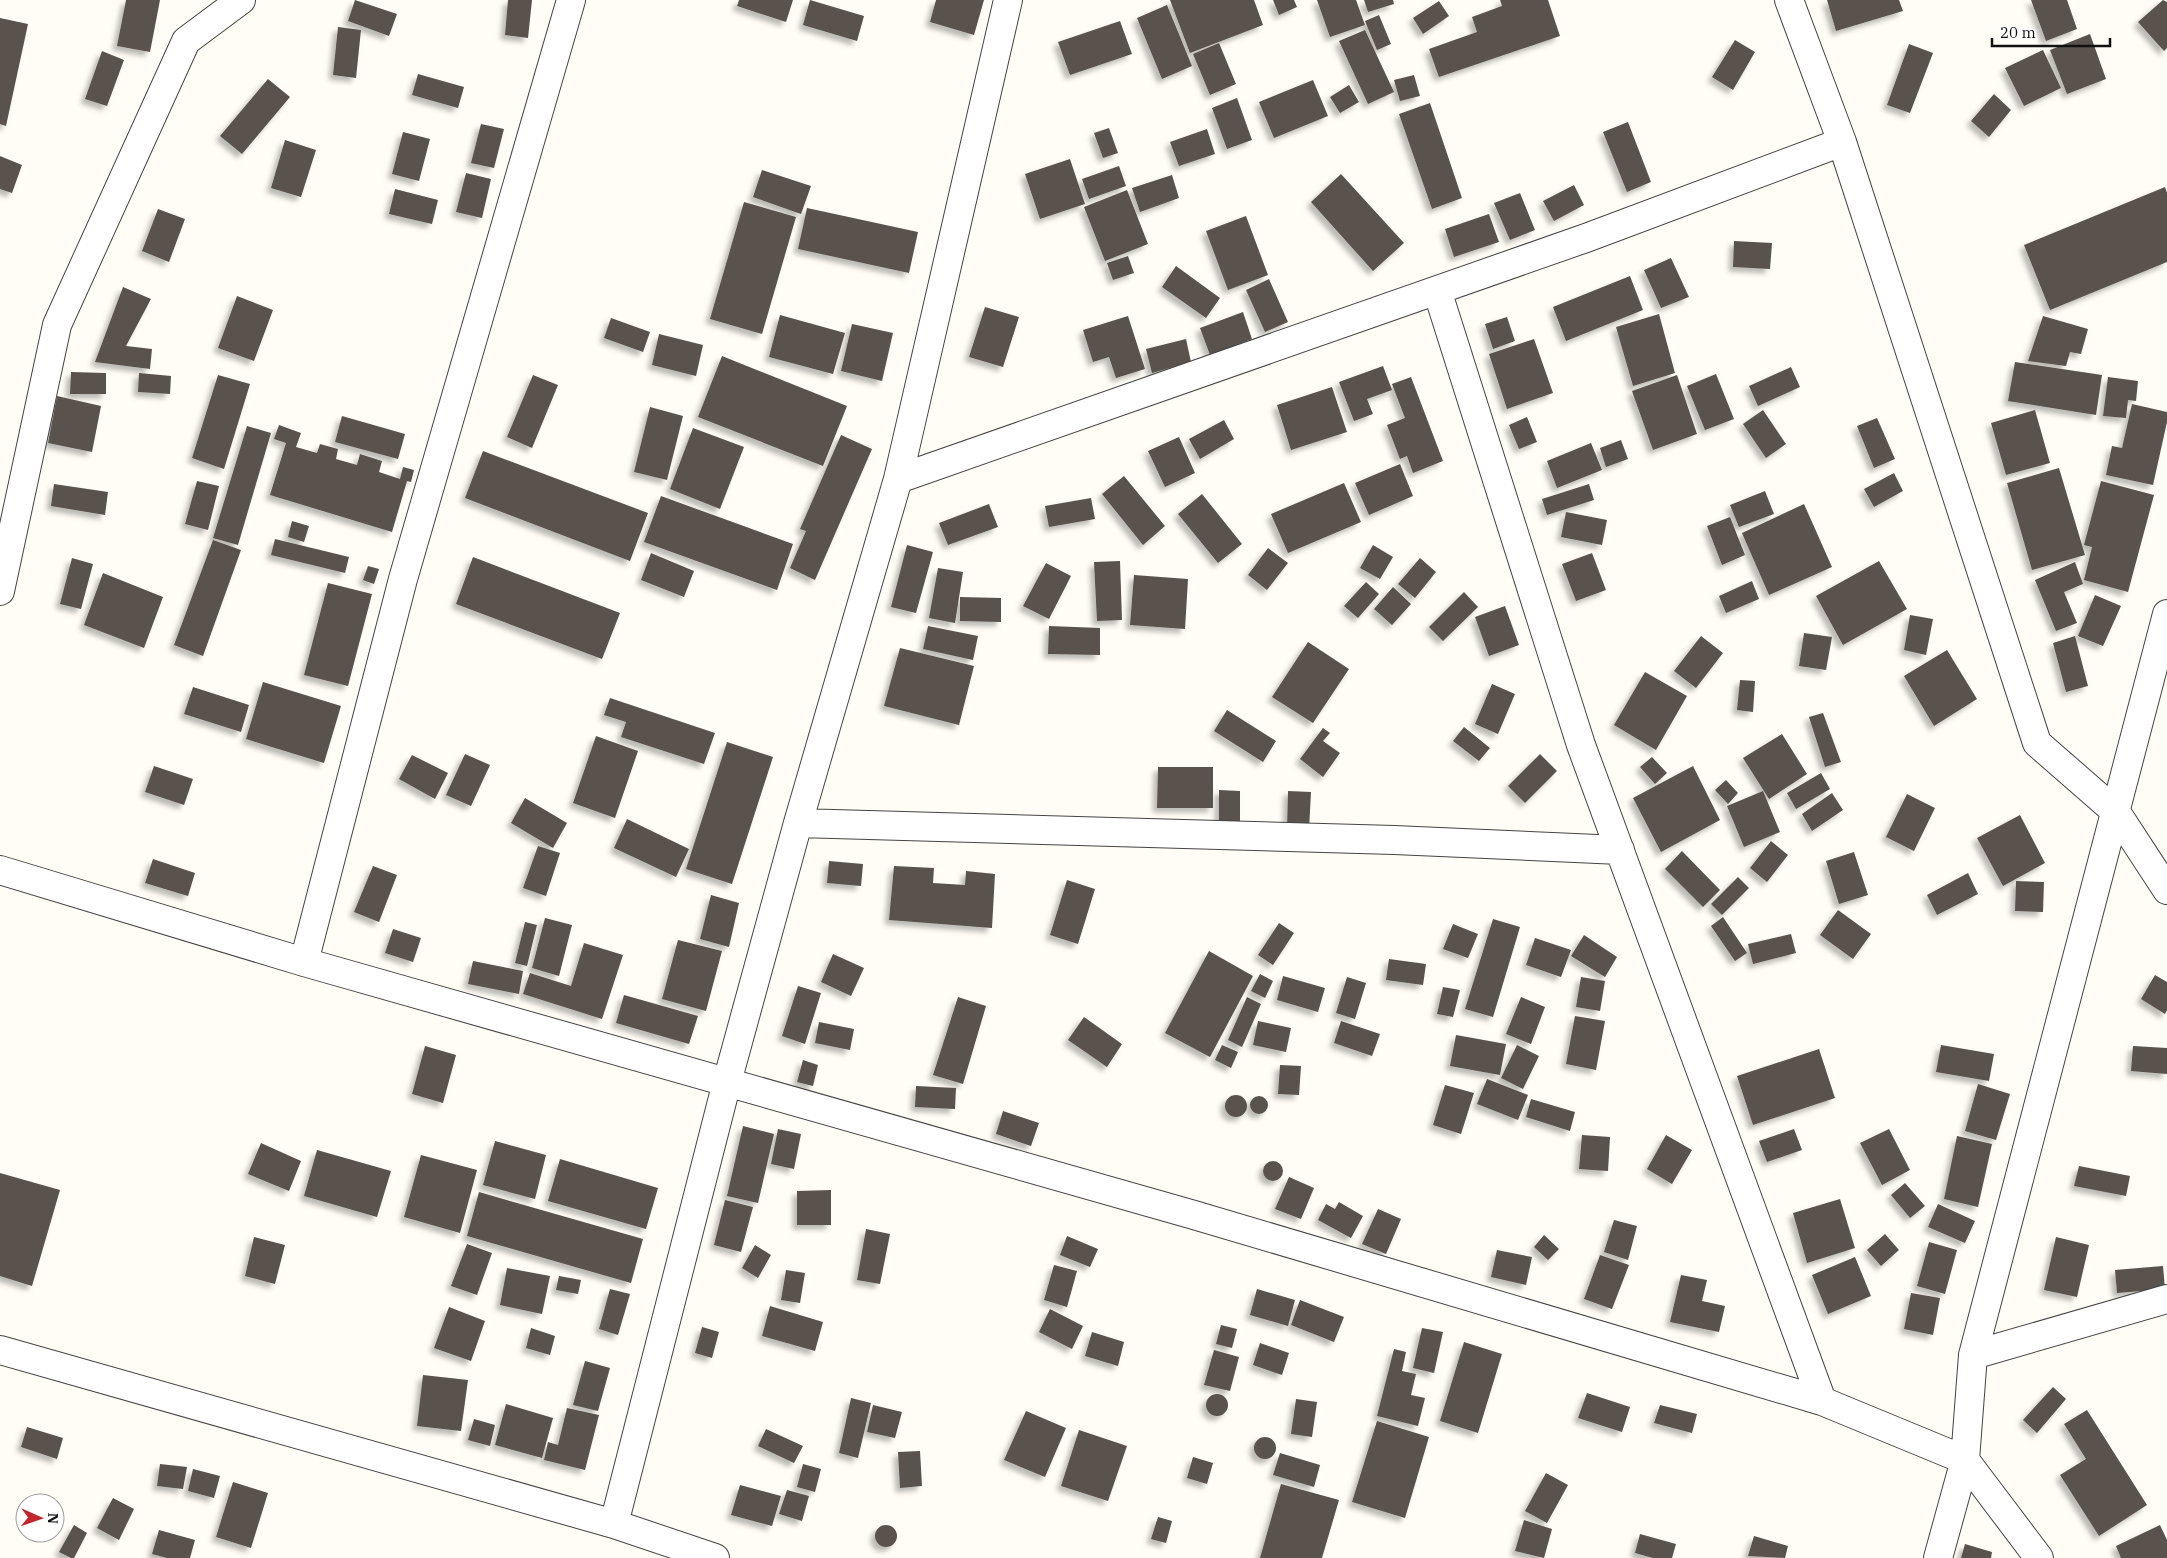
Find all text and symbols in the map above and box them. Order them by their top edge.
scale bar [1992,15,2110,47]
text: 20 m [2000,23,2036,42]
north arrow [15,1493,65,1543]
text: N [44,1513,62,1524]

